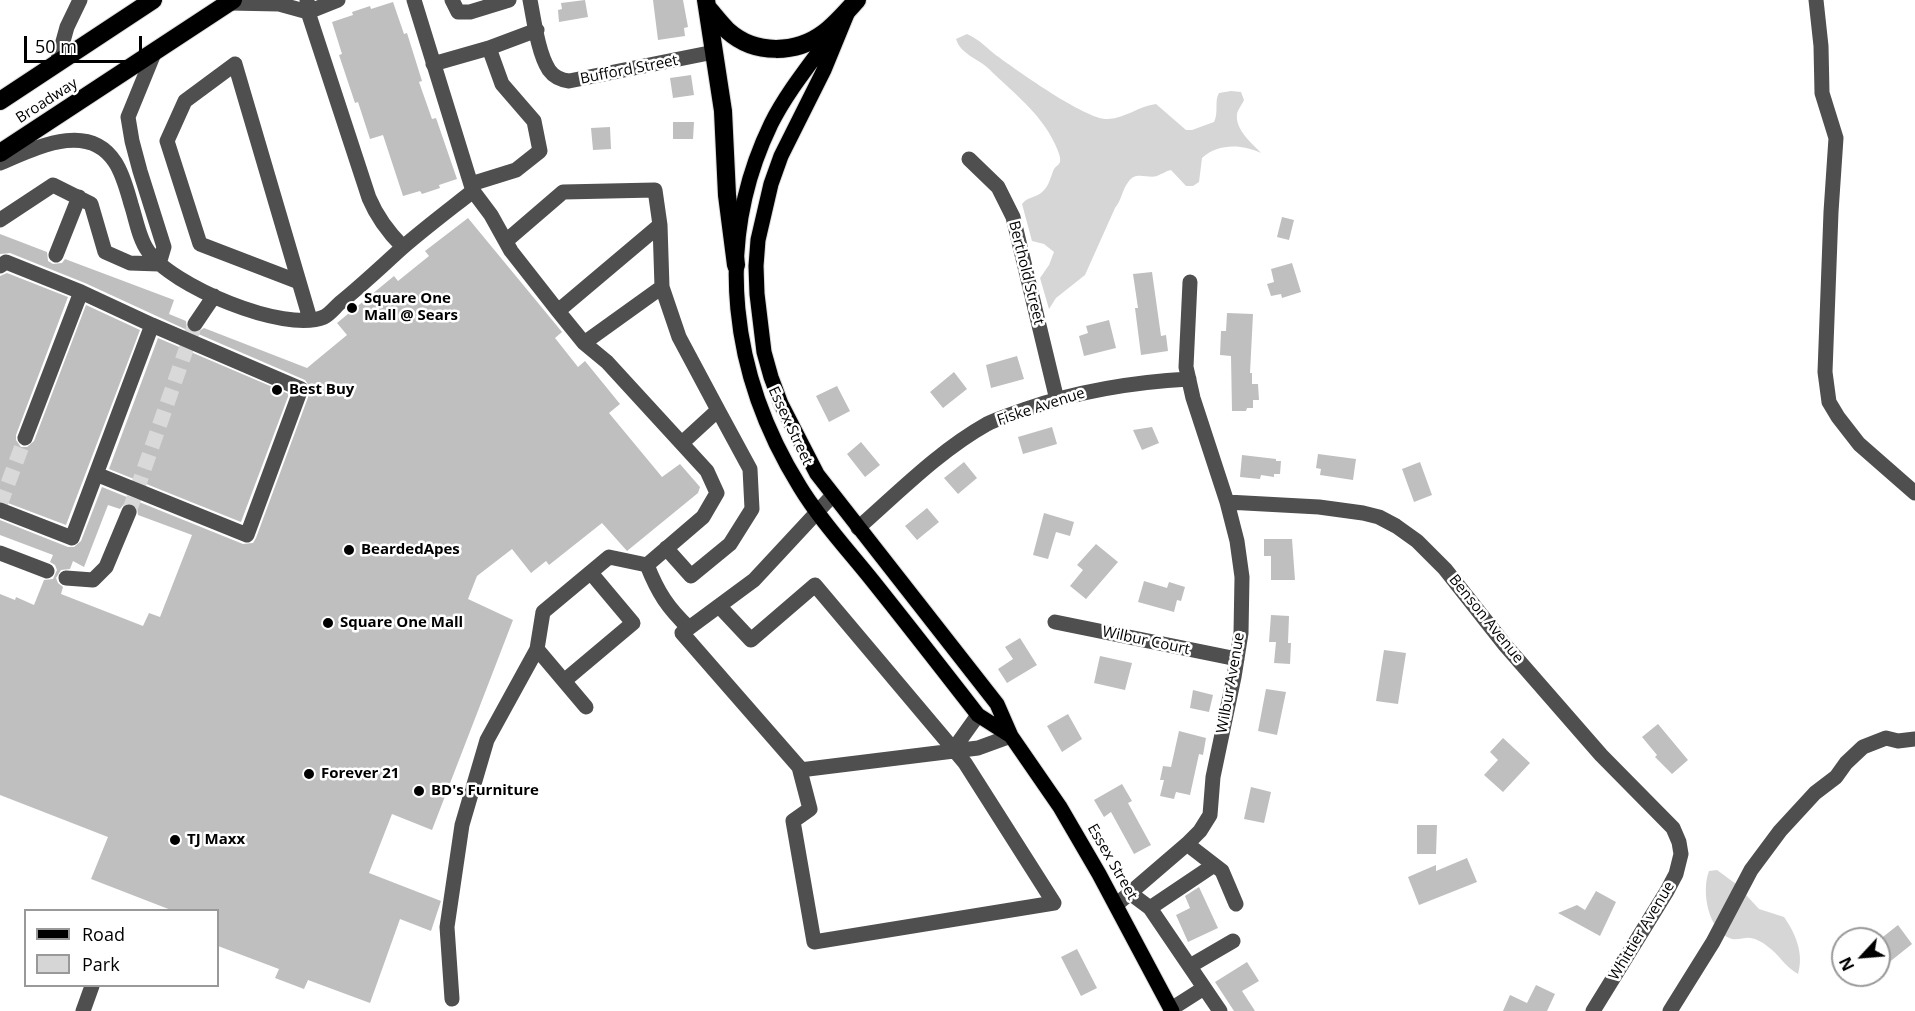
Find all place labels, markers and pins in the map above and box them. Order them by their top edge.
place label: Square One Mall @ Sears [364,290,458,325]
marker: Square One Mall @ Sears [345,301,359,315]
place label: Best Buy [289,381,354,399]
marker: Best Buy [270,383,284,397]
place label: BeardedApes [361,541,460,559]
marker: BeardedApes [342,543,356,557]
place label: Square One Mall [340,614,463,632]
marker: Square One Mall [321,616,335,630]
place label: Forever 21 [321,765,399,783]
marker: Forever 21 [302,767,316,781]
place label: BD's Furniture [431,782,539,800]
marker: BD's Furniture [412,784,426,798]
place label: TJ Maxx [187,831,245,849]
marker: TJ Maxx [168,833,182,847]

